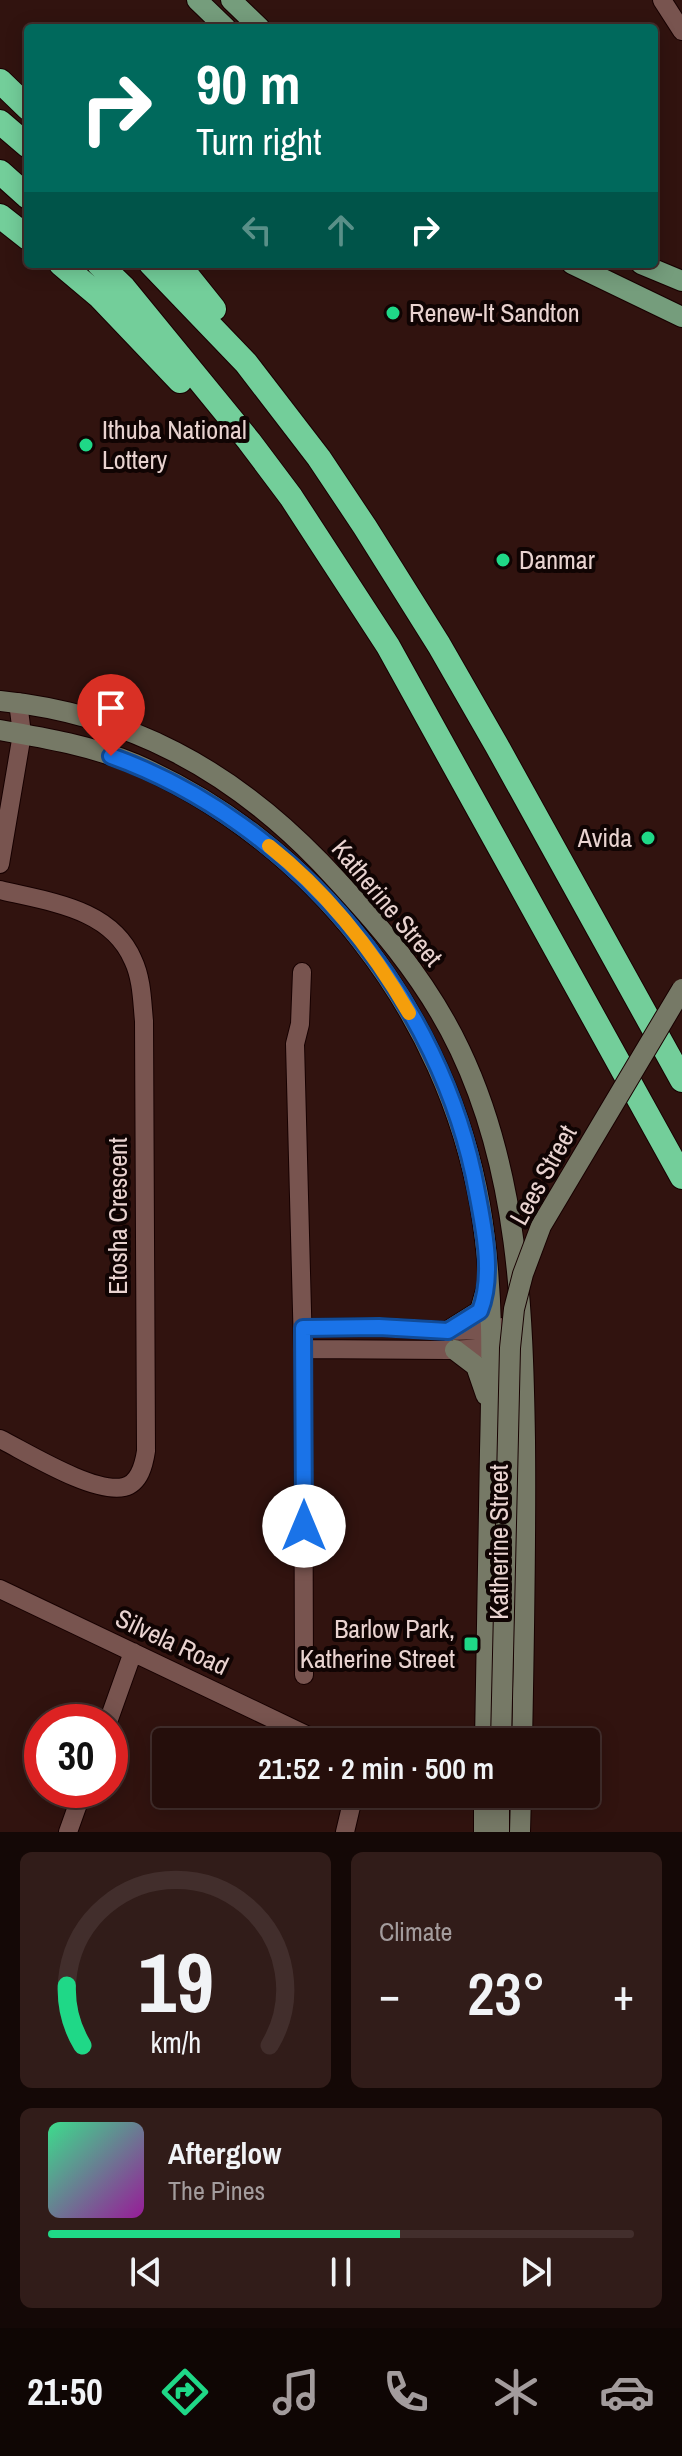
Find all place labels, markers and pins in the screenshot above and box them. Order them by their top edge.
place label: Renew-It Sandton [409,295,580,330]
marker: Renew-It Sandton [384,304,402,322]
place label: Ithuba National Lottery [102,412,247,477]
marker: Ithuba National Lottery [77,436,95,454]
place label: Danmar [519,542,595,577]
marker: Danmar [494,551,512,569]
pin [77,674,145,756]
place label: Avida [577,820,632,855]
marker: Avida [639,829,657,847]
place label: Barlow Park, Katherine Street [300,1611,455,1676]
marker: Barlow Park, Katherine Street [462,1635,480,1653]

